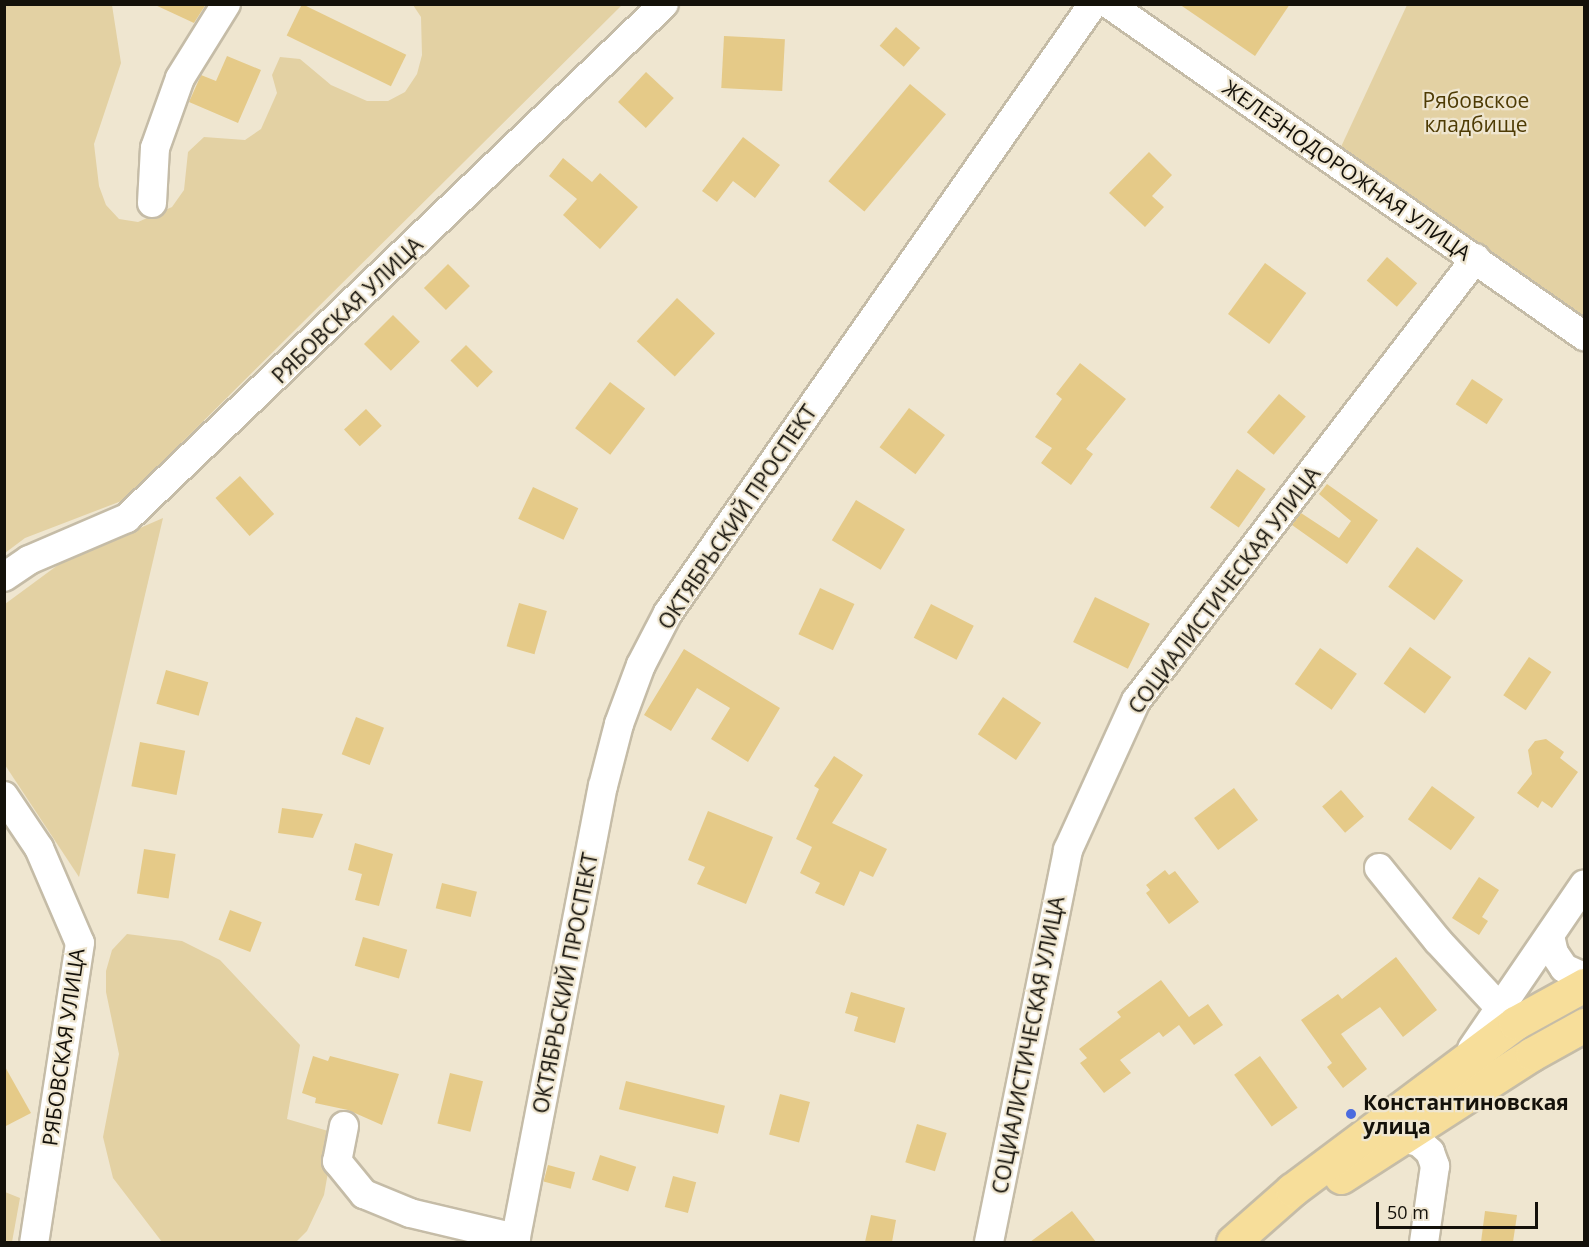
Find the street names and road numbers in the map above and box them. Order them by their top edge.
street label: ЖЕЛЕЗНОДОРОЖНАЯ УЛИЦА [1218,74,1476,266]
street label: РЯБОВСКАЯ УЛИЦА [267,232,427,388]
street label: ОКТЯБРЬСКИЙ ПРОСПЕКТ [652,400,822,634]
street label: СОЦИАЛИСТИЧЕСКАЯ УЛИЦА [1123,462,1325,718]
street label: ОКТЯБРЬСКИЙ ПРОСПЕКТ [527,851,603,1115]
street label: СОЦИАЛИСТИЧЕСКАЯ УЛИЦА [987,894,1069,1196]
street label: РЯБОВСКАЯ УЛИЦА [37,947,89,1147]

